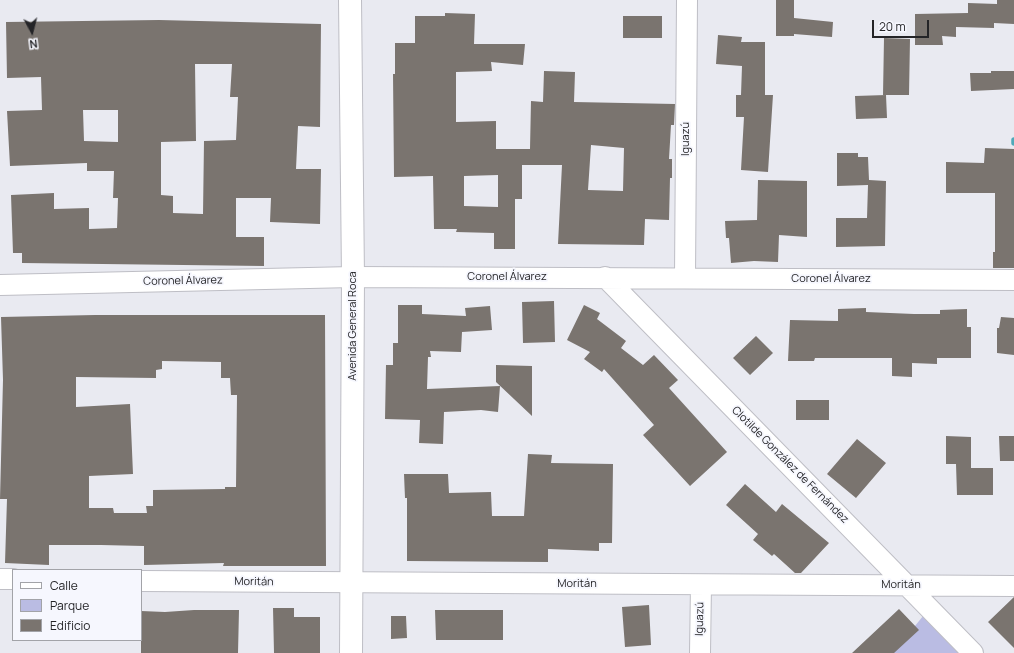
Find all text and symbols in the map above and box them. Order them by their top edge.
north arrow [12,12,52,52]
scale bar [874,12,931,38]
text: 20 m [879,18,906,35]
text: N [29,36,38,52]
street label: Iguazú [679,122,693,156]
street label: Coronel Álvarez [467,270,547,284]
street label: Avenida General Roca [346,271,360,381]
street label: Coronel Álvarez [791,272,871,286]
street label: Coronel Álvarez [143,274,223,288]
street label: Clotilde González de Fernández [729,404,851,526]
legend [12,569,142,641]
street label: Moritán [234,575,274,589]
text: Calle [50,577,78,594]
street label: Moritán [557,577,597,591]
street label: Moritán [881,578,921,592]
text: Parque [50,597,89,614]
street label: Iguazú [693,602,707,636]
text: Edificio [50,617,90,634]

